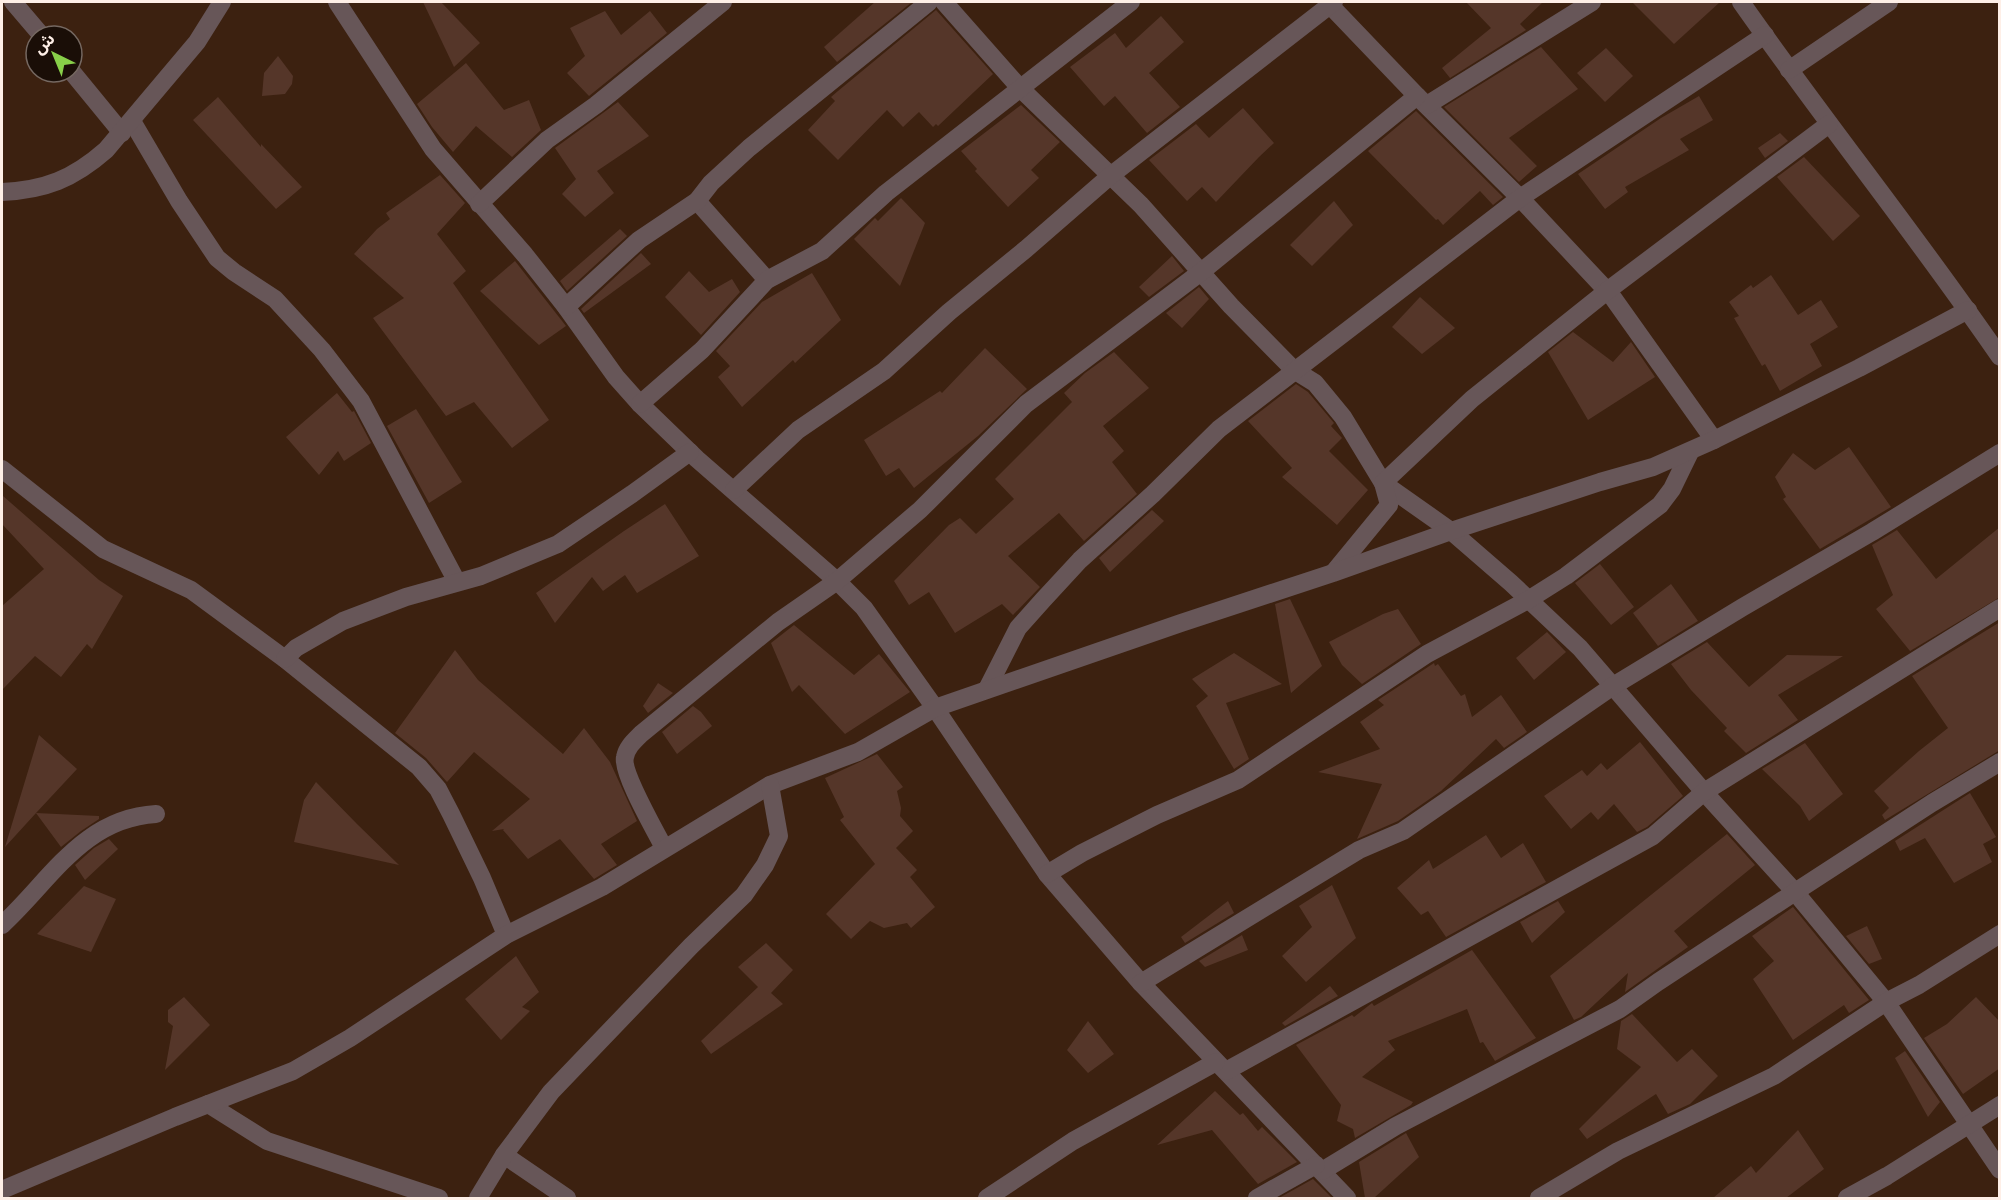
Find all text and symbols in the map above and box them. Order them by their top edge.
north arrow [24,24,84,84]
text: ش [28,27,59,58]

